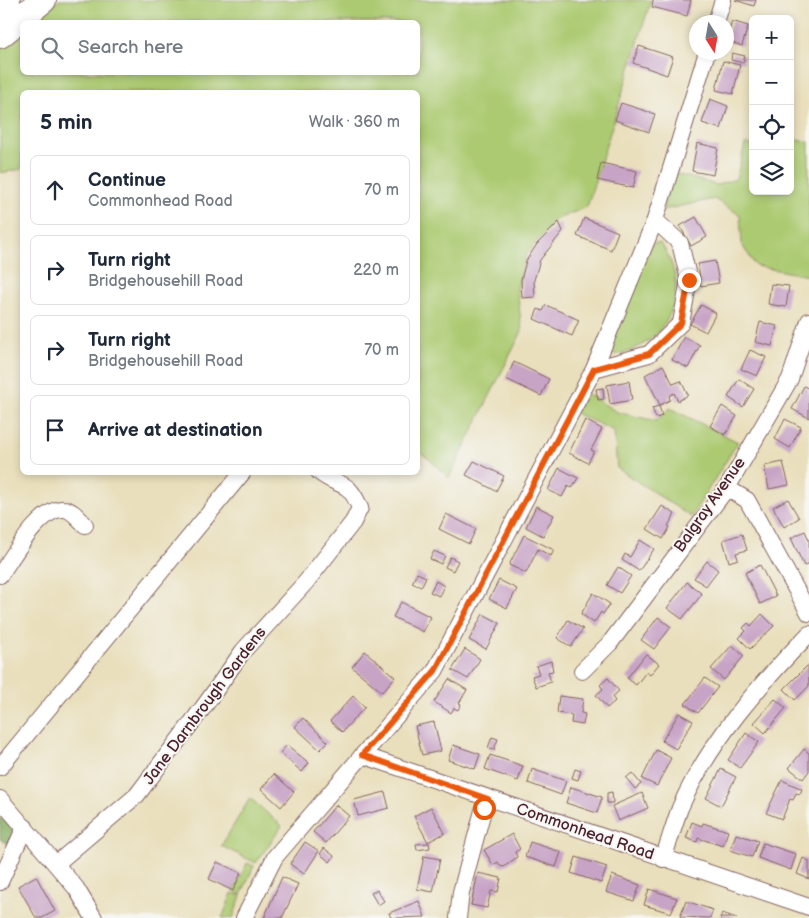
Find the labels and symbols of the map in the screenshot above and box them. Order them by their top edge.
north arrow [689,15,734,60]
route end [678,269,701,292]
street label: Balgray Avenue [670,454,750,556]
street label: Jane Darnbrough Gardens [140,623,270,788]
route start [473,797,496,820]
street label: Commonhead Road [514,799,656,865]

